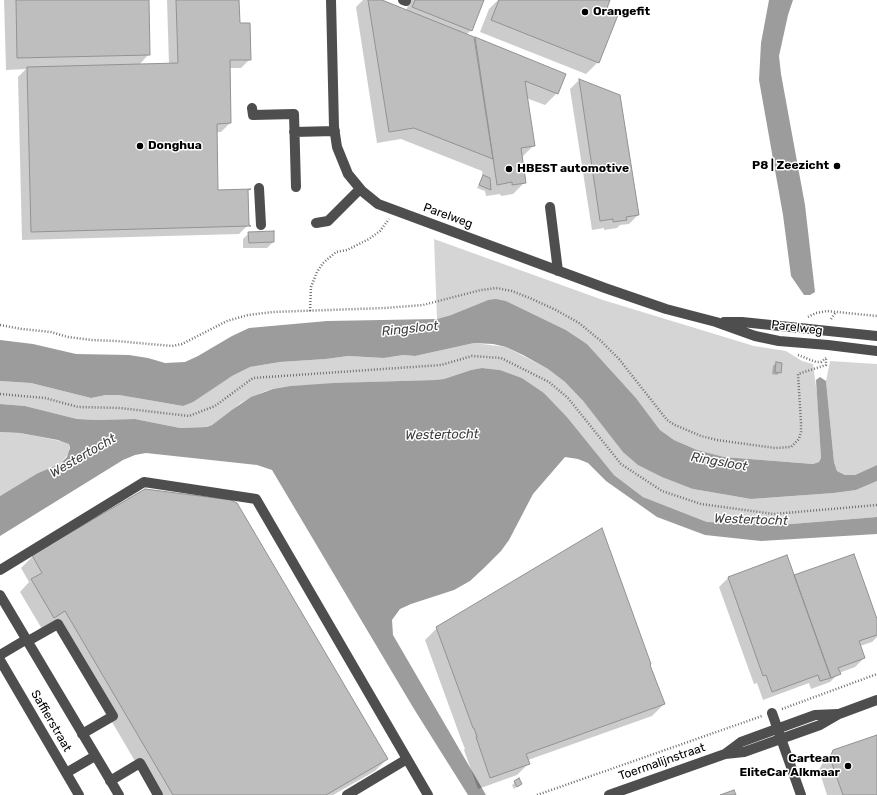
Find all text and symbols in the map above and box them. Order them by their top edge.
place label: Orangefit [593,5,650,19]
marker: Orangefit [580,7,590,17]
place label: Donghua [148,139,202,153]
marker: Donghua [135,141,145,151]
place label: P8 | Zeezicht [752,159,829,173]
marker: P8 | Zeezicht [832,161,842,171]
place label: HBEST automotive [517,162,629,176]
marker: HBEST automotive [504,164,514,174]
street label: Parelweg [421,200,475,232]
water label: Ringsloot [381,318,439,340]
street label: Parelweg [770,318,824,338]
water label: Westertocht [405,427,479,443]
water label: Westertocht [47,431,119,481]
water label: Ringsloot [690,449,748,475]
water label: Westertocht [714,511,788,529]
street label: Saffierstraat [28,688,74,754]
street label: Toermalijnstraat [617,740,707,784]
place label: Carteam EliteCar Alkmaar [740,752,840,780]
marker: Carteam EliteCar Alkmaar [843,761,853,771]

